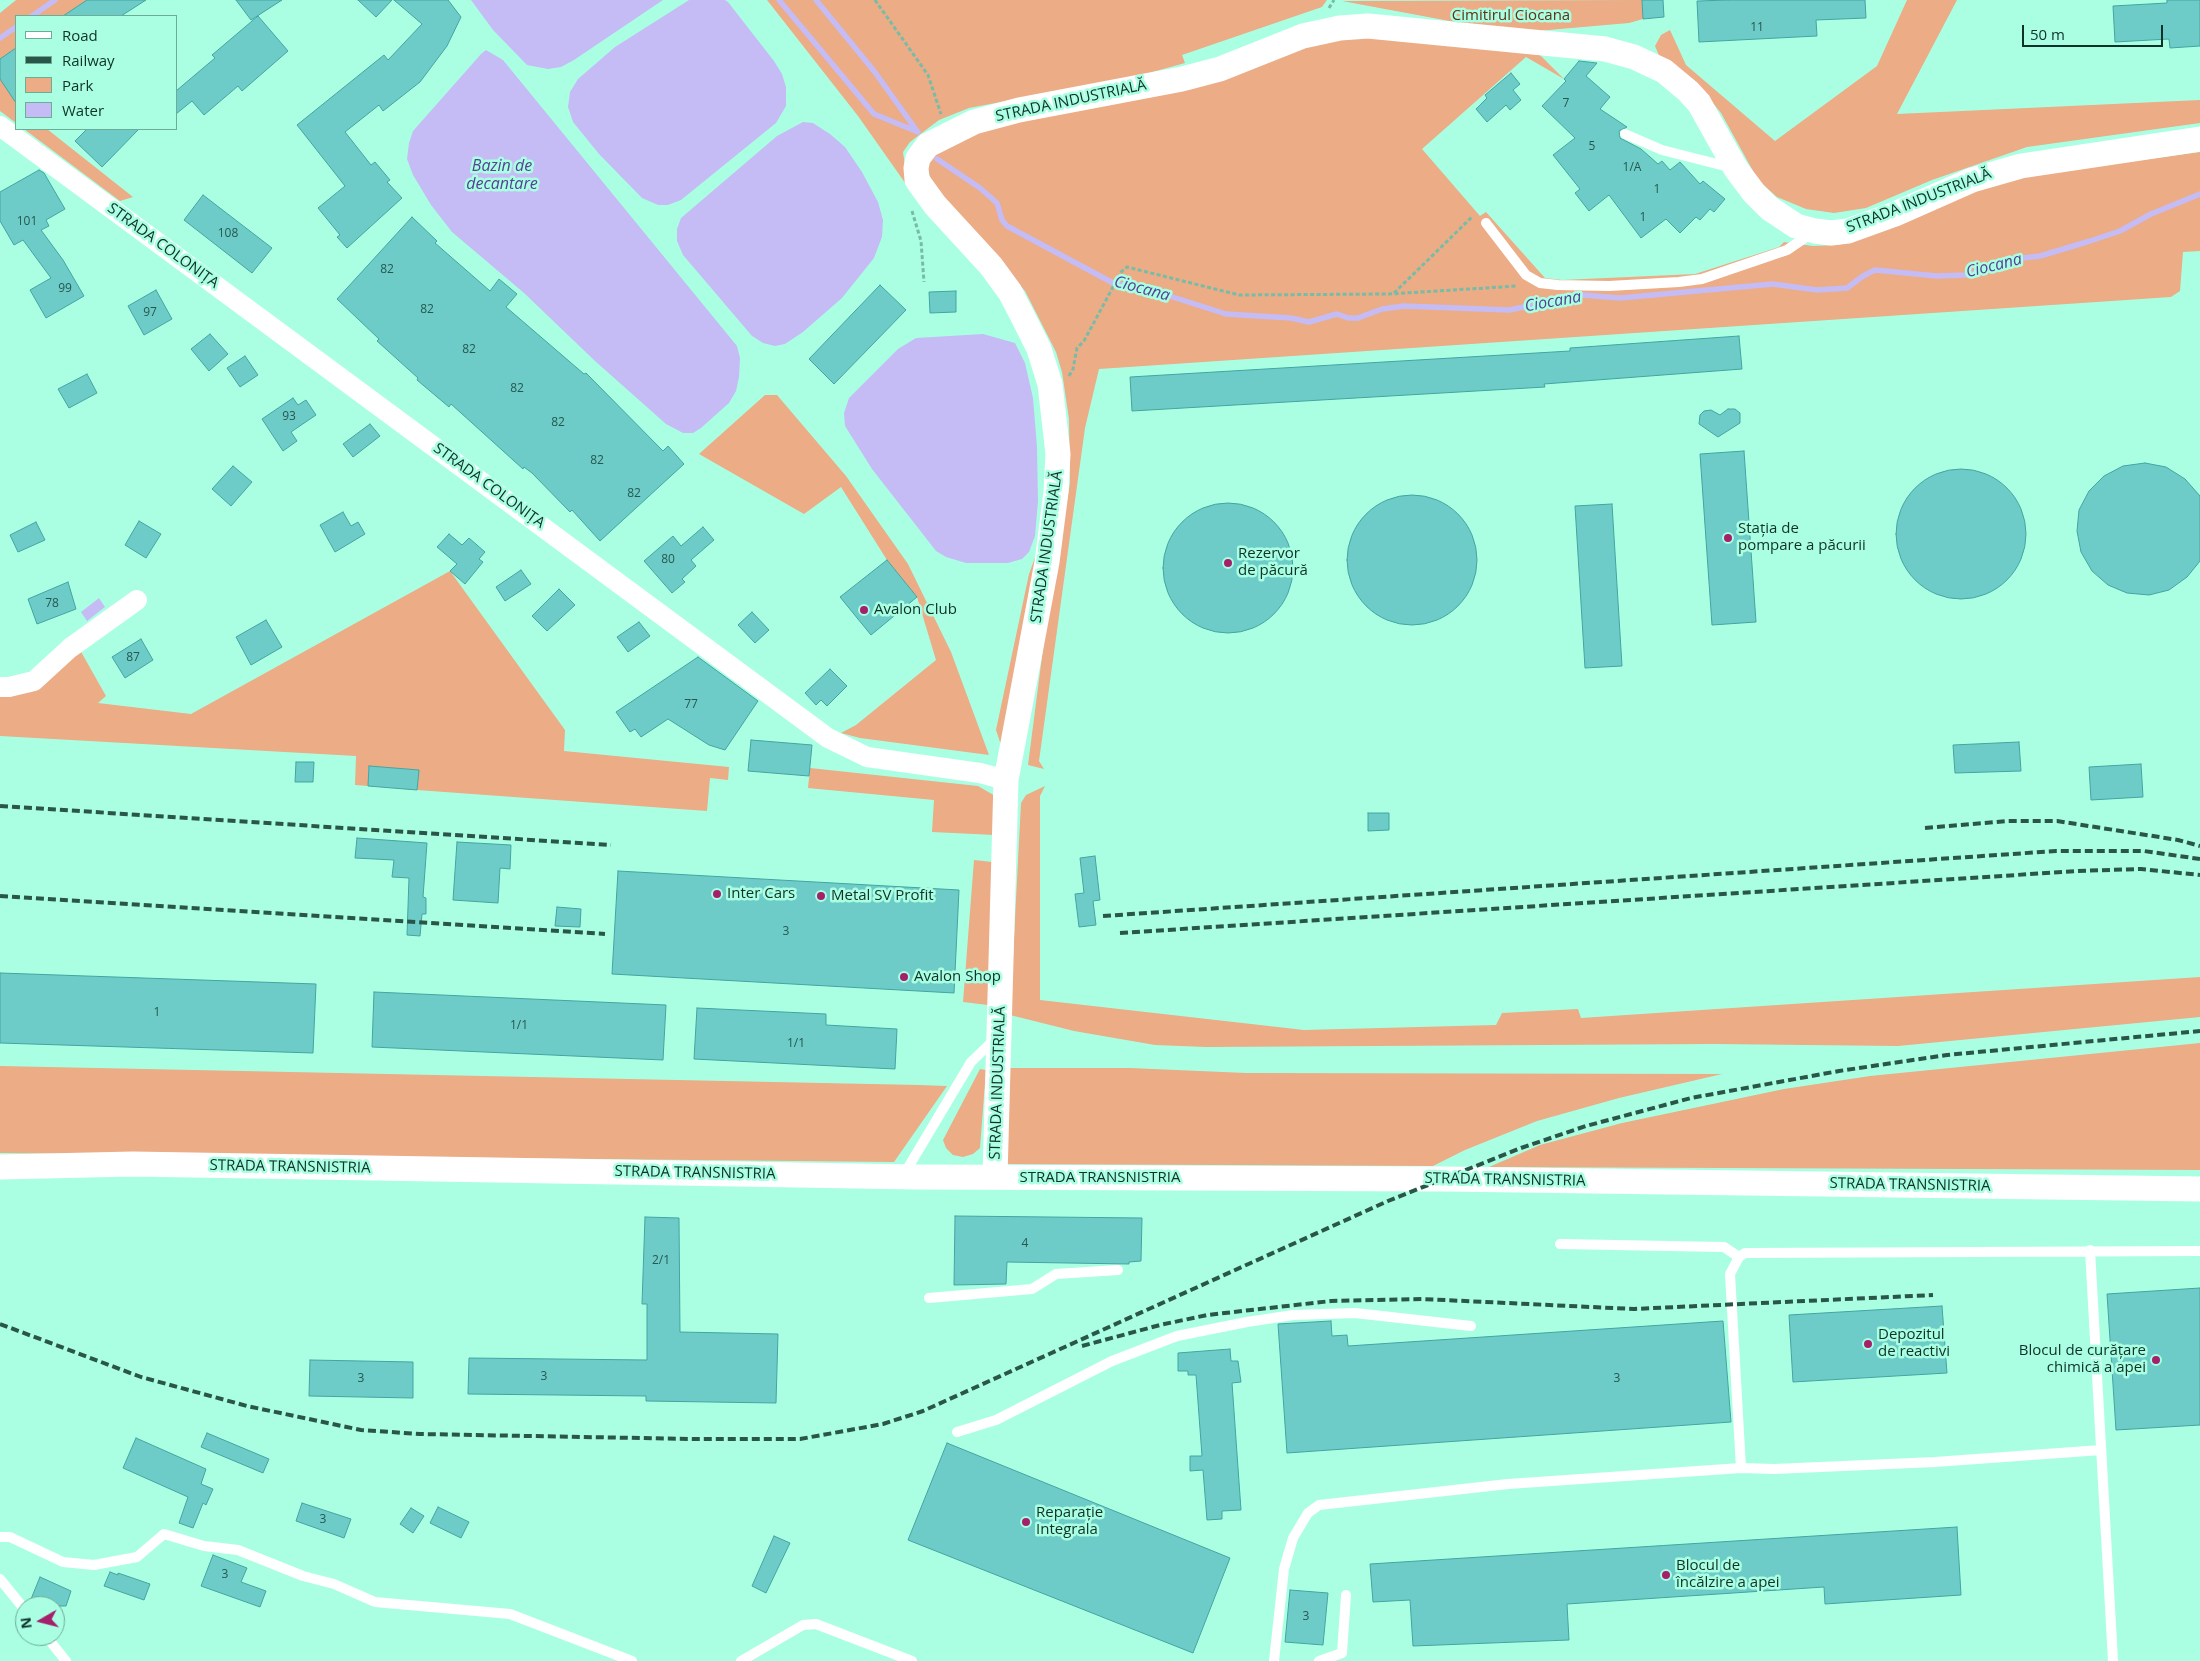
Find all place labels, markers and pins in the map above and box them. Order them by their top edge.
place label: Stația de pompare a păcurii [1738,520,1866,555]
marker: Stația de pompare a păcurii [1722,532,1734,544]
place label: Rezervor de păcură [1238,545,1308,580]
marker: Rezervor de păcură [1222,557,1234,569]
place label: Avalon Club [874,601,957,619]
marker: Avalon Club [858,604,870,616]
place label: Inter Cars [727,885,795,903]
place label: Metal SV Profit [831,887,934,905]
marker: Inter Cars [711,888,723,900]
marker: Metal SV Profit [815,890,827,902]
place label: Avalon Shop [914,968,1001,986]
marker: Avalon Shop [898,971,910,983]
place label: Depozitul de reaсtivi [1878,1326,1950,1361]
marker: Depozitul de reaсtivi [1862,1338,1874,1350]
place label: Blocul de curățare chimică a apei [2019,1342,2146,1377]
marker: Blocul de curățare chimică a apei [2150,1354,2162,1366]
place label: Reparație Integrala [1036,1504,1103,1539]
marker: Reparație Integrala [1020,1516,1032,1528]
place label: Blocul de încălzire a apei [1676,1557,1780,1592]
marker: Blocul de încălzire a apei [1660,1569,1672,1581]

